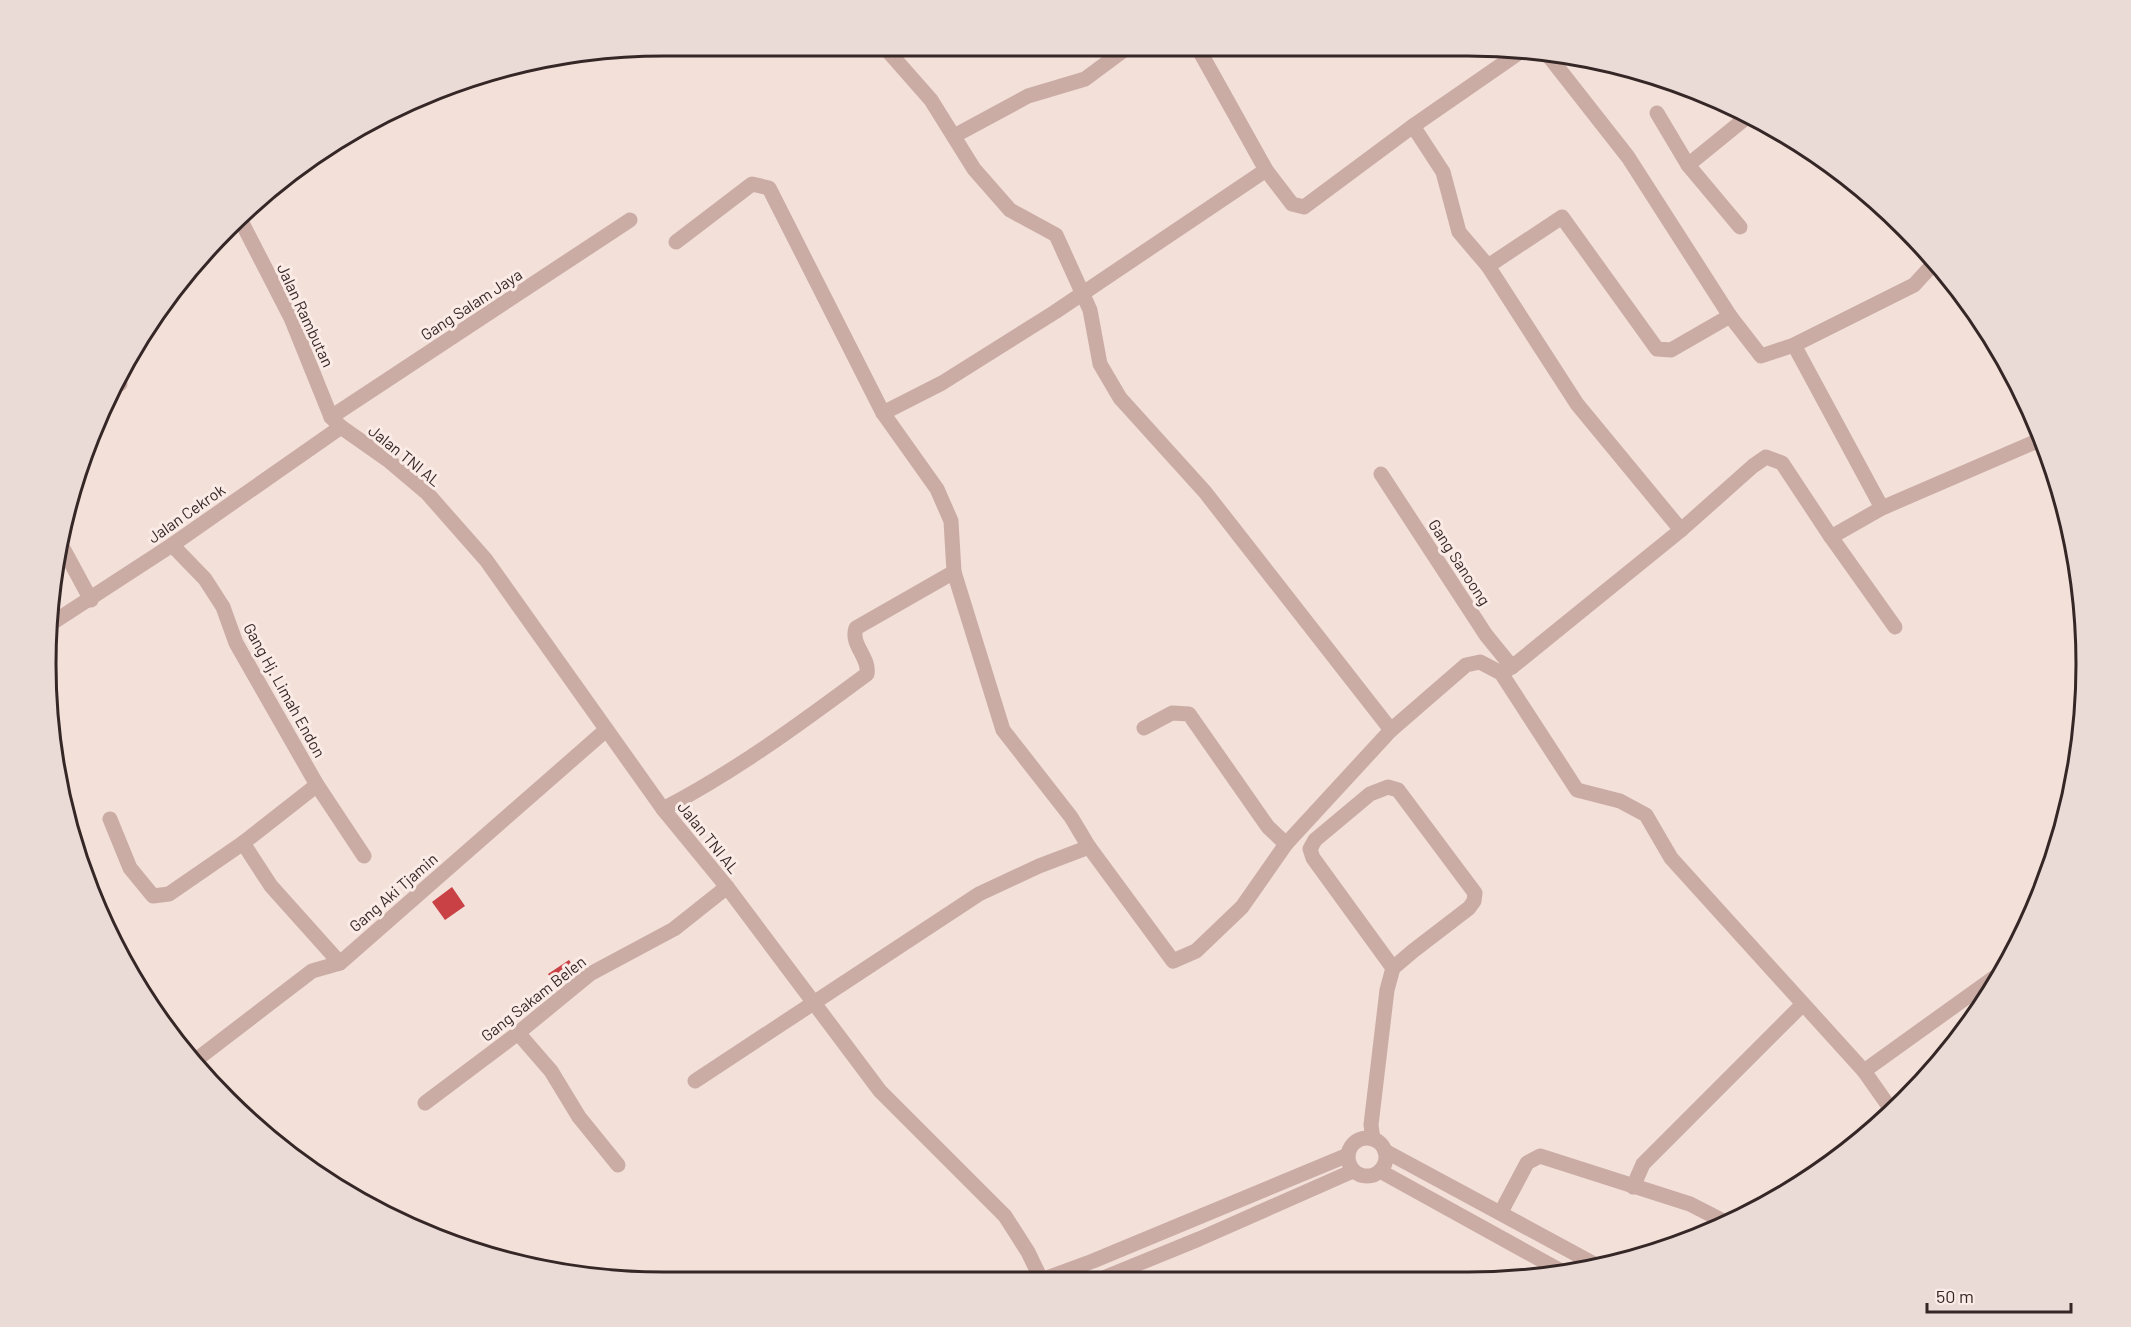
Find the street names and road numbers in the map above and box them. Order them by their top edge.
street label: Jalan Rambutan [274,260,338,370]
street label: Gang Salam Jaya [417,264,525,344]
street label: Jalan TNI AL [365,420,445,490]
street label: Jalan Cekrok [144,479,228,547]
street label: Gang Sanoong [1425,515,1495,609]
street label: Gang Hj. Limah Endon [240,619,330,761]
street label: Jalan TNI AL [674,797,744,877]
street label: Gang Aki Tjamin [345,849,441,935]
street label: Gang Sakam Belen [477,951,589,1045]

